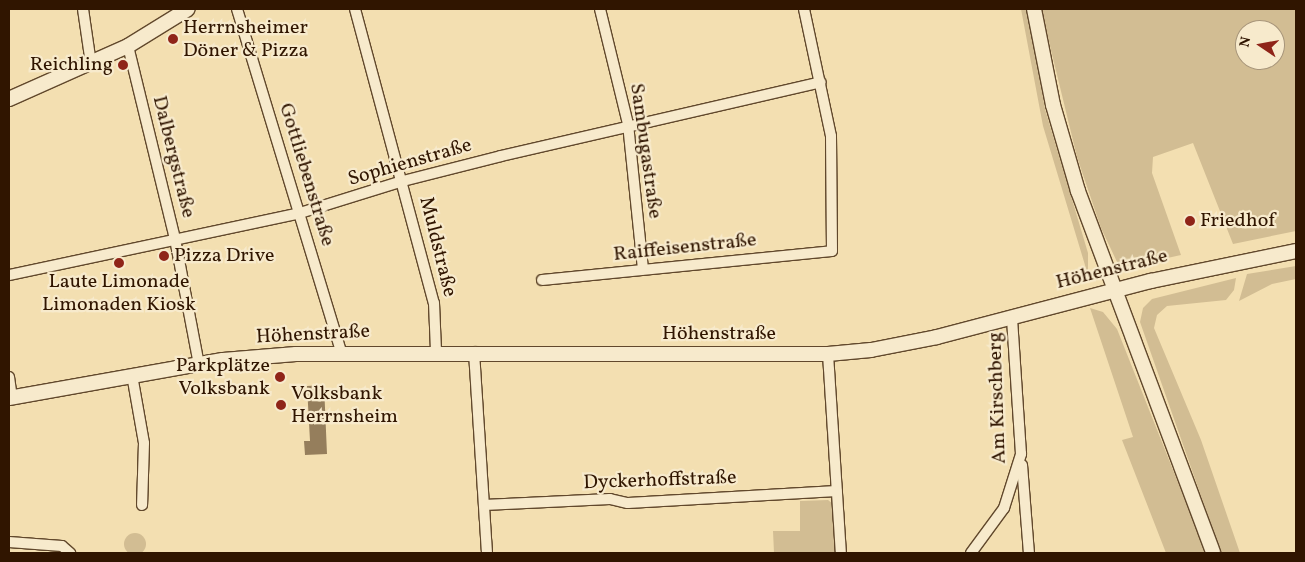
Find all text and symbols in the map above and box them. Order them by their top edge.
place label: Herrnsheimer Döner & Pizza [183,16,309,63]
north arrow [1235,20,1285,70]
marker: Herrnsheimer Döner & Pizza [167,33,179,45]
text: N [1235,35,1256,49]
place label: Reichling [30,53,113,77]
marker: Reichling [117,59,129,71]
street label: Sambugastraße [624,82,666,220]
street label: Dalbergstraße [146,93,200,221]
street label: Gottliebenstraße [273,101,339,249]
street label: Sophienstraße [345,134,475,192]
street label: Muldstraße [413,195,461,299]
place label: Friedhof [1200,209,1275,233]
marker: Friedhof [1184,215,1196,227]
street label: Raiffeisenstraße [612,229,758,267]
place label: Pizza Drive [174,244,274,268]
street label: Höhenstraße [1054,245,1170,295]
marker: Pizza Drive [158,250,170,262]
marker: Laute Limonade Limonaden Kiosk [113,257,125,269]
place label: Laute Limonade Limonaden Kiosk [42,271,196,318]
street label: Höhenstraße [255,320,371,350]
street label: Höhenstraße [662,322,776,346]
street label: Am Kirschberg [984,332,1012,464]
place label: Parkplätze Volksbank [176,354,270,401]
marker: Parkplätze Volksbank [274,371,286,383]
place label: Volksbank Herrnsheim [291,382,398,429]
marker: Volksbank Herrnsheim [275,399,287,411]
street label: Dyckerhoffstraße [583,466,737,496]

